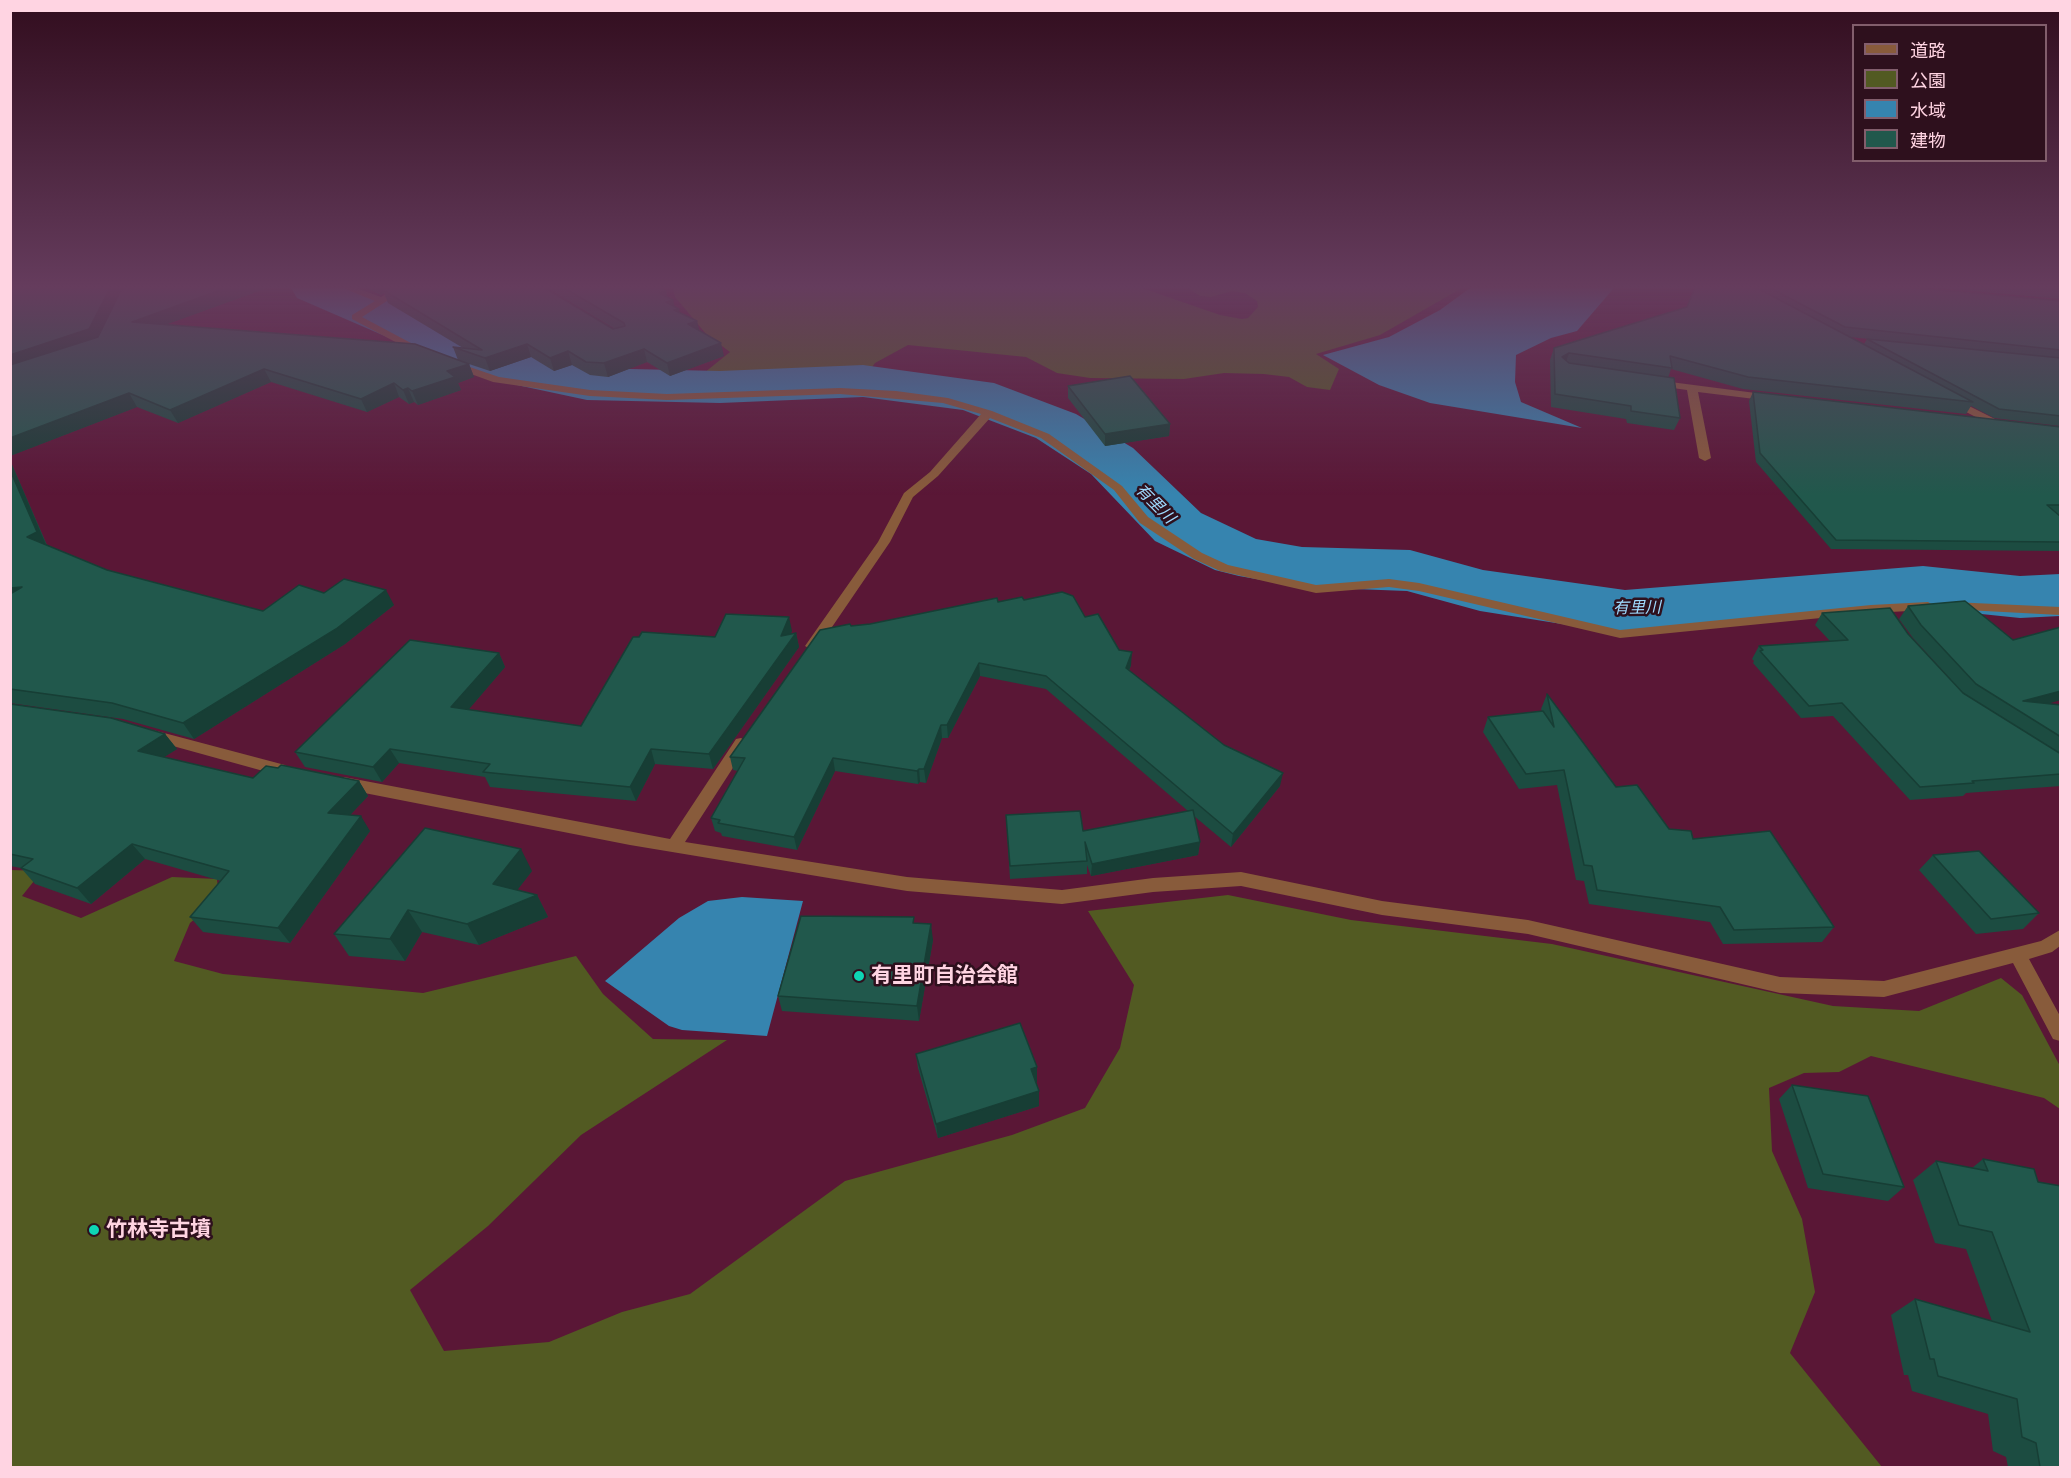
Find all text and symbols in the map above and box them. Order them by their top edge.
legend [1852,24,2047,162]
text: 道路 [1910,39,1946,62]
text: 公園 [1910,69,1946,92]
text: 水域 [1910,99,1946,122]
text: 建物 [1910,129,1946,152]
water label: 有里川 [1131,480,1179,528]
water label: 有里川 [1613,598,1661,618]
place label: 有里町自治会館 [871,963,1018,989]
marker: 有里町自治会館 [852,969,866,983]
place label: 竹林寺古墳 [106,1217,211,1243]
marker: 竹林寺古墳 [87,1223,101,1237]

